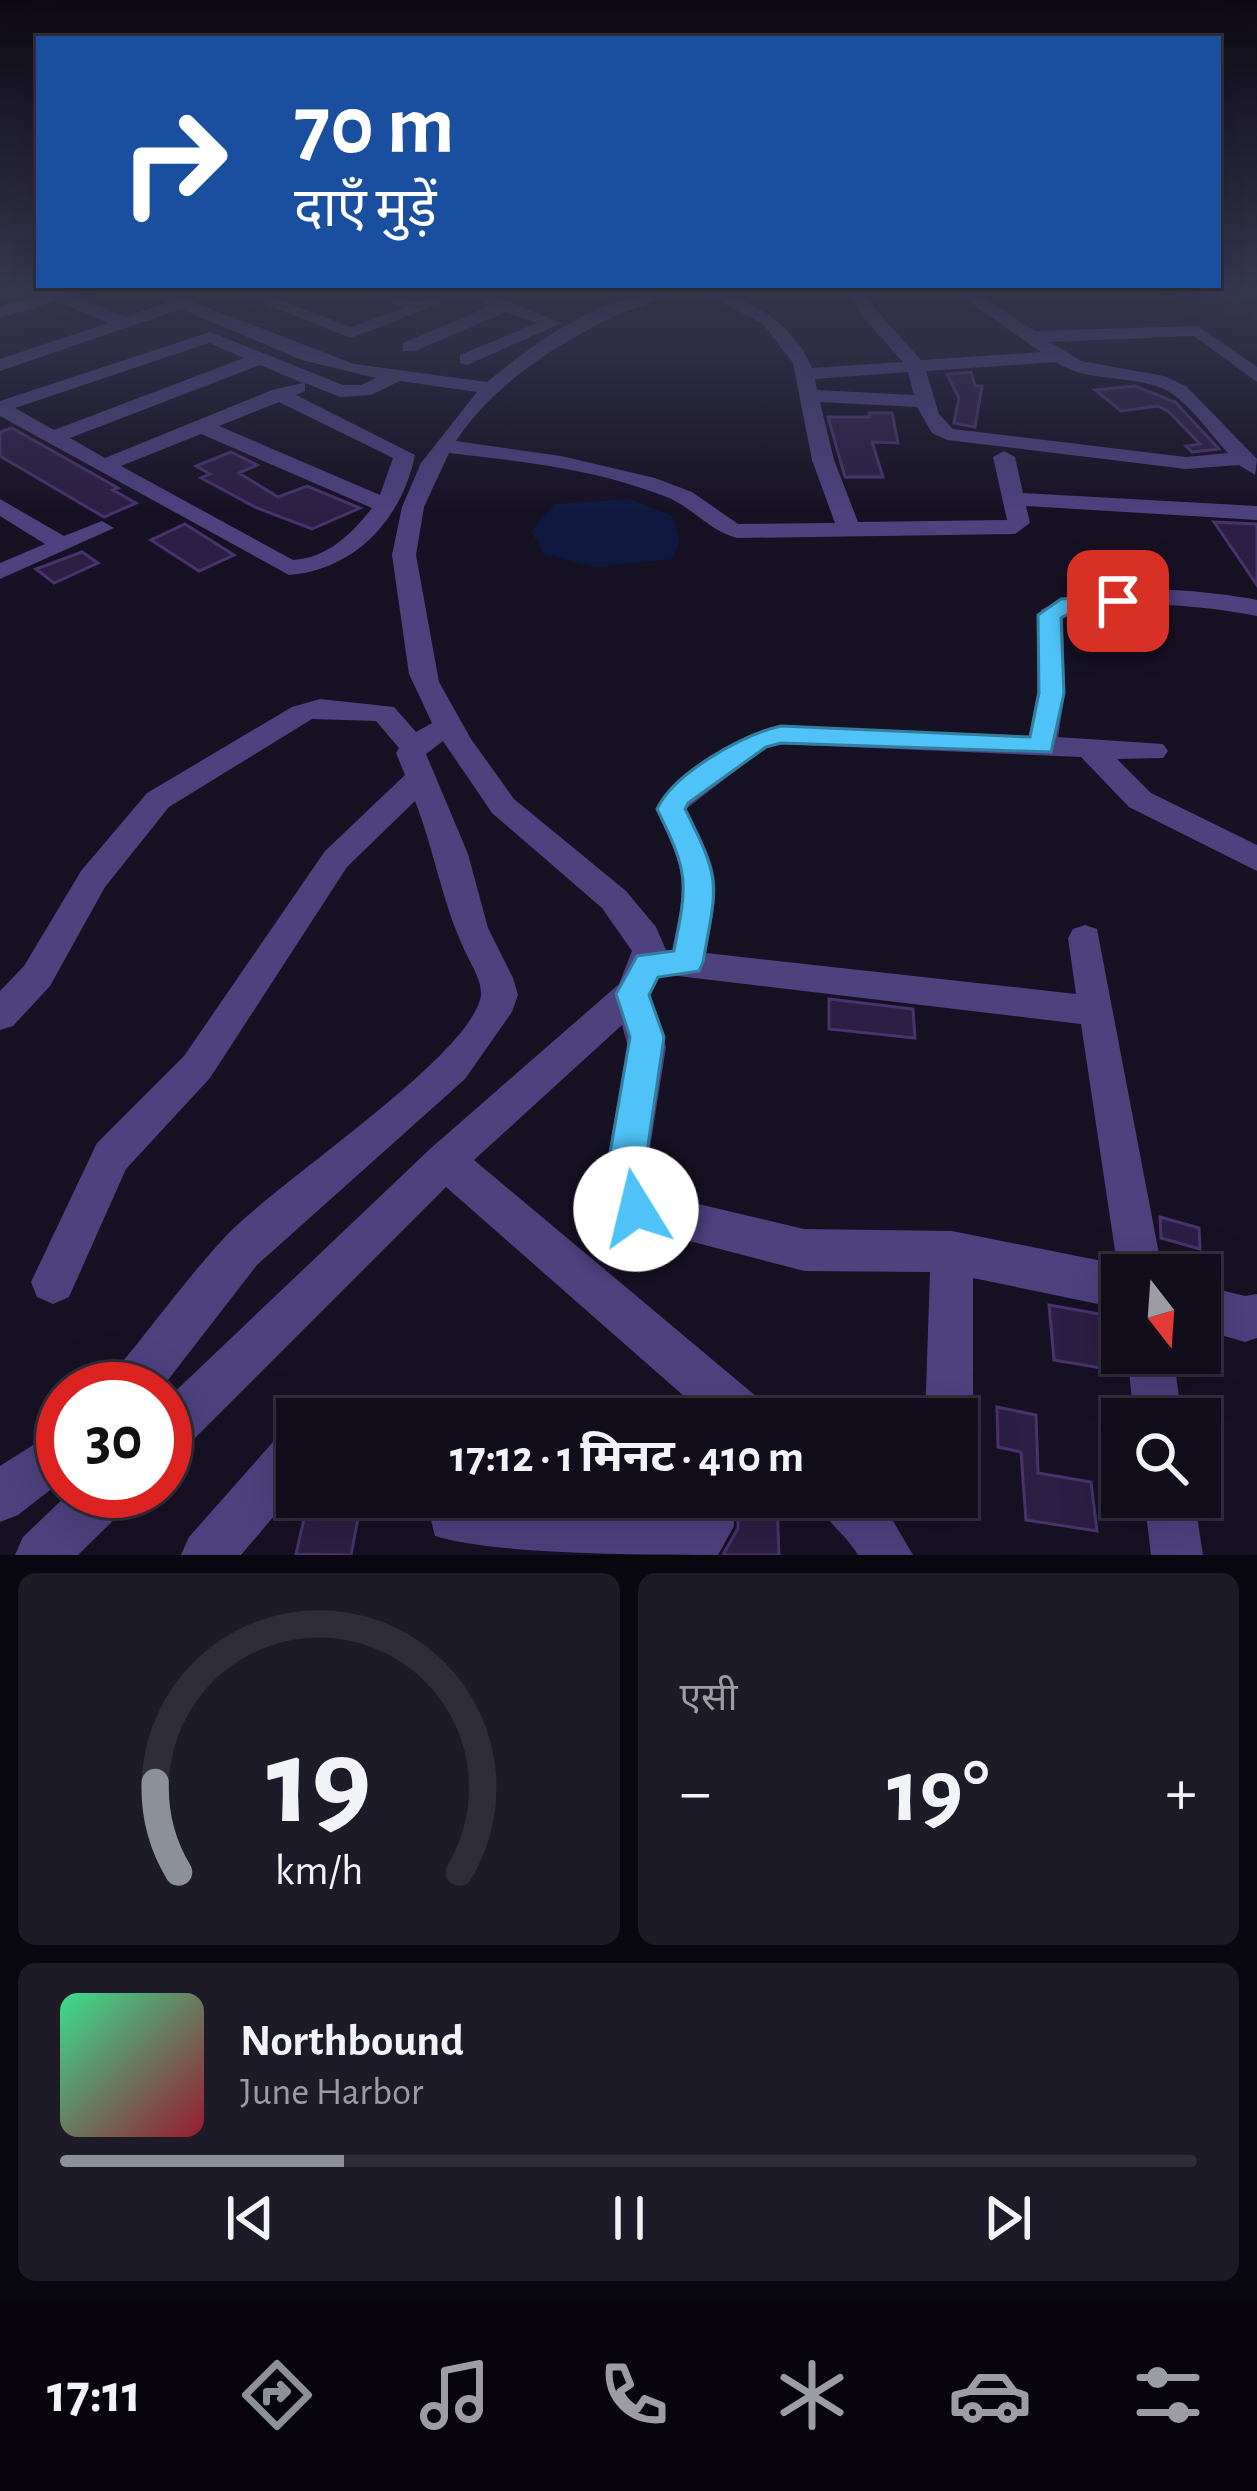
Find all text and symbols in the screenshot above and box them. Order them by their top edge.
icon: right [96,84,252,240]
text: 70 m [294,85,455,169]
text: दाएँ मुड़ें [294,183,437,237]
pin [1067,550,1169,652]
icon: arrive [1085,568,1151,634]
position arrow [573,1146,699,1272]
north arrow [1101,1254,1221,1374]
map controls [1101,1254,1221,1518]
speed limit sign: 30 [36,1362,192,1518]
button: search [1101,1398,1221,1518]
text: 17:12 · 1 मिनट · 410 m [450,1435,804,1480]
text: एसी [680,1679,738,1718]
text: 19 [266,1721,371,1846]
text: 19° [887,1748,989,1838]
text: − [680,1760,711,1826]
text: + [1165,1760,1197,1826]
text: km/h [275,1850,363,1893]
text: Northbound [240,2019,464,2064]
text: June Harbor [240,2073,423,2112]
icon: previous [217,2185,283,2251]
icon: pause [596,2185,662,2251]
icon: next [975,2185,1041,2251]
icon: directions [235,2353,319,2437]
icon: music [413,2353,497,2437]
icon: phone [592,2353,676,2437]
icon: climate [770,2353,854,2437]
icon: car [948,2353,1032,2437]
icon: filters [1126,2353,1210,2437]
text: 17:11 [47,2368,141,2422]

